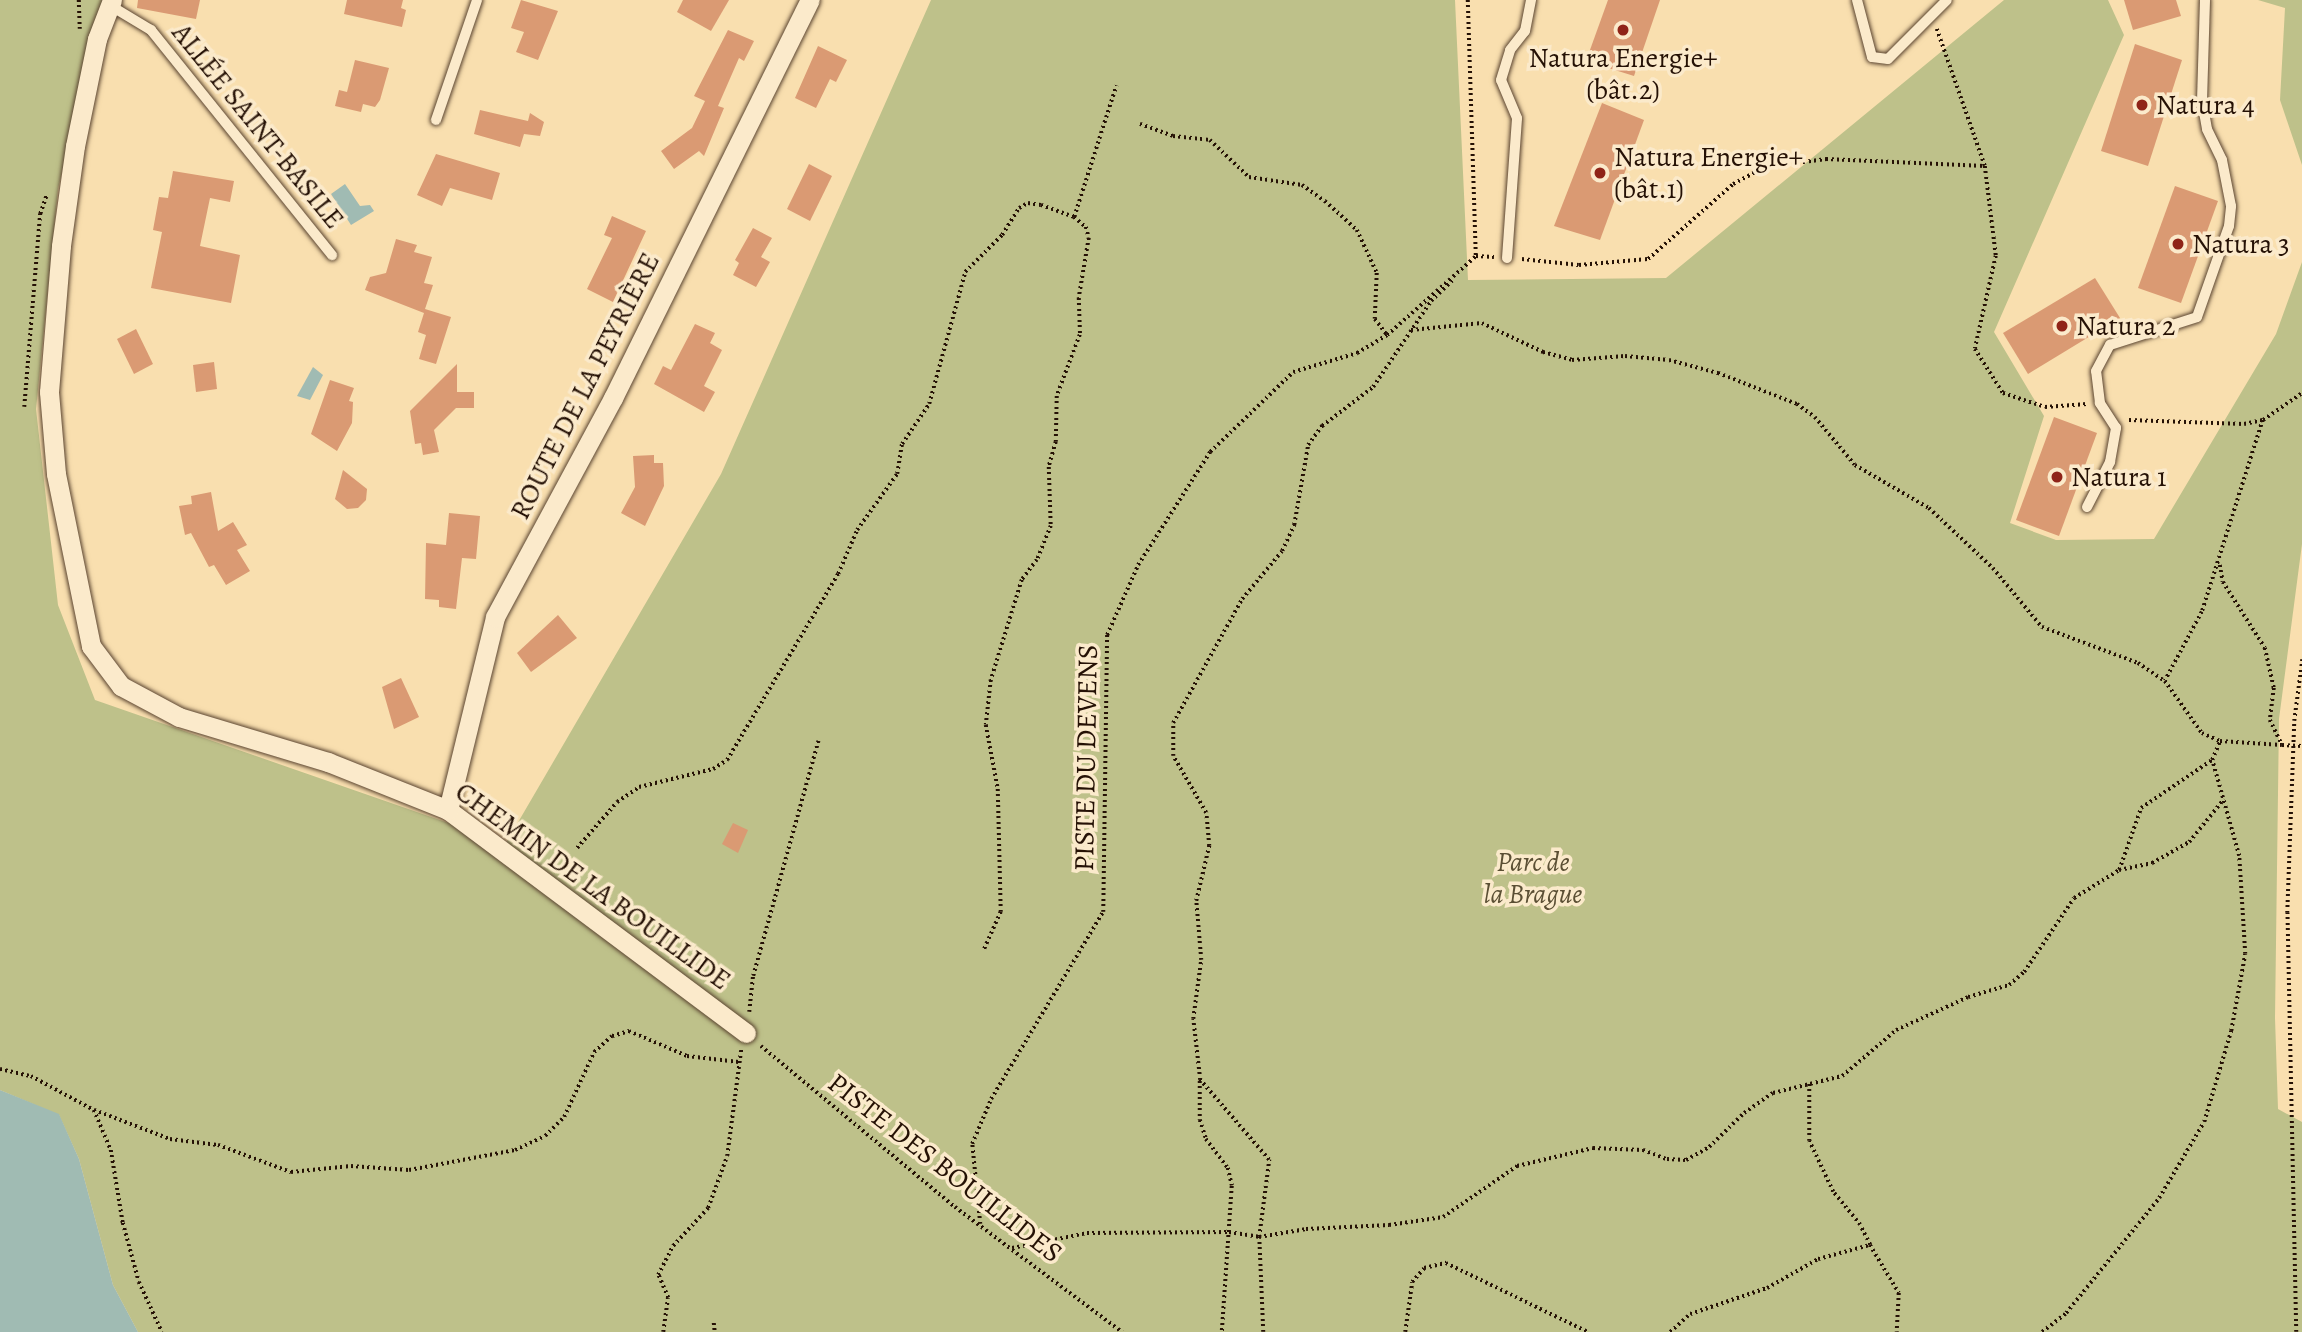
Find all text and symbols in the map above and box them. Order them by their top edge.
street label: ALLÉE SAINT-BASILE [165,17,351,235]
marker: Natura Energie+ (bât.2) [1615,22,1631,38]
place label: Natura Energie+ (bât.2) [1529,41,1717,107]
place label: Natura 4 [2156,88,2255,122]
marker: Natura 4 [2134,97,2150,113]
place label: Natura Energie+ (bât.1) [1614,140,1803,206]
marker: Natura Energie+ (bât.1) [1592,165,1608,181]
place label: Natura 3 [2192,227,2290,261]
marker: Natura 3 [2170,236,2186,252]
street label: ROUTE DE LA PEYRIÈRE [503,247,667,525]
place label: Natura 2 [2076,309,2175,343]
marker: Natura 2 [2054,318,2070,334]
place label: Natura 1 [2071,460,2167,494]
marker: Natura 1 [2049,469,2065,485]
street label: PISTE DU DEVENS [1067,644,1105,872]
street label: CHEMIN DE LA BOUILLIDE [449,775,737,997]
park label: Parc de la Brague [1484,845,1582,911]
street label: PISTE DES BOUILLIDES [821,1066,1069,1270]

